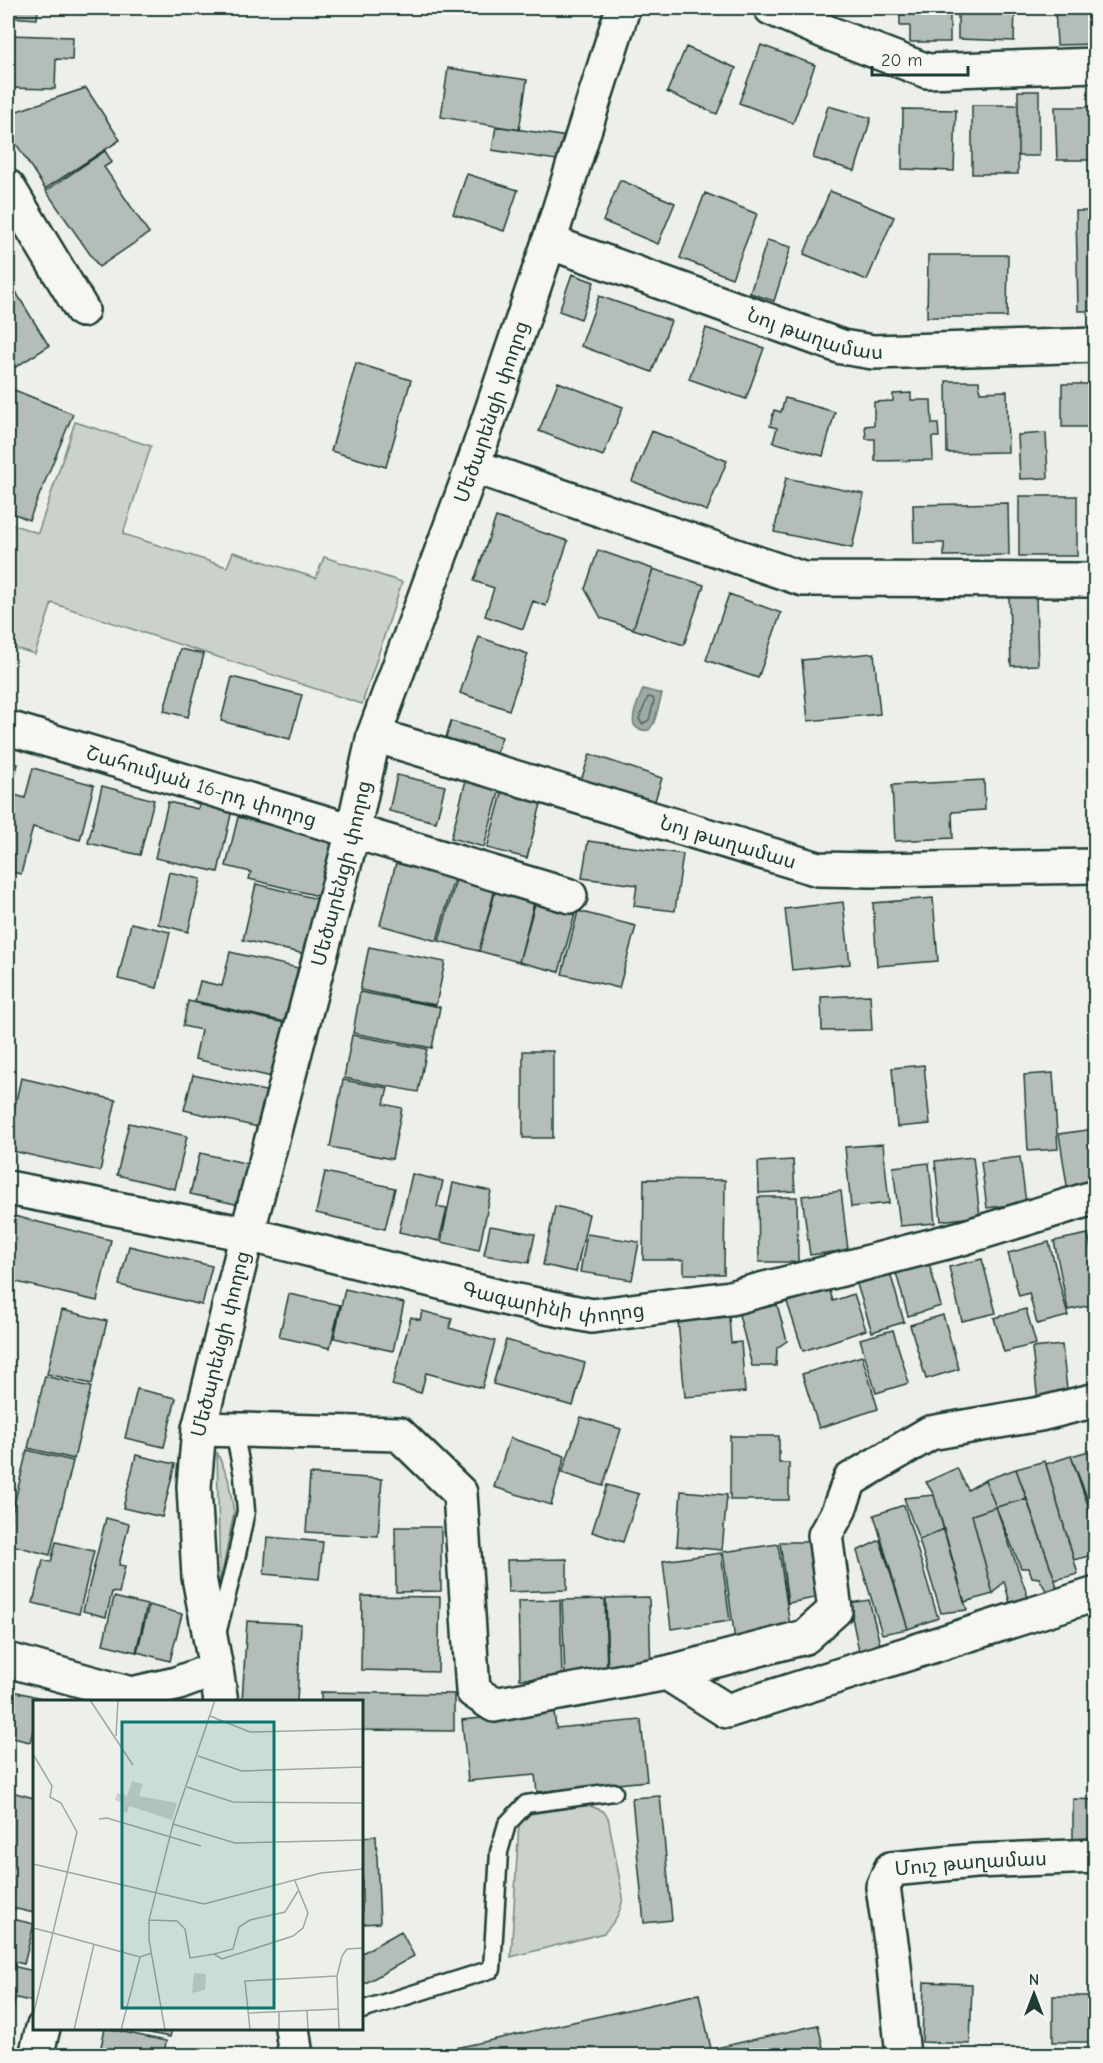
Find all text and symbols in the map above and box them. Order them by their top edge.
scale bar [872,39,968,77]
text: 20 m [881,50,922,71]
street label: Նոյ թաղամաս [744,303,883,364]
street label: Մեծարենցի փողոց [449,318,533,506]
street label: Շահումյան 16-րդ փողոց [83,741,319,832]
street label: Մեծարենցի փողոց [307,778,376,969]
street label: Նոյ թաղամաս [657,811,799,874]
street label: Մեծարենցի փողոց [186,1249,254,1439]
street label: Գագարինի փողոց [459,1277,646,1329]
inset map [33,1700,363,2030]
street label: Մուշ թաղամաս [894,1847,1048,1881]
north arrow [1004,1964,1064,2024]
text: N [1029,1971,1039,1989]

